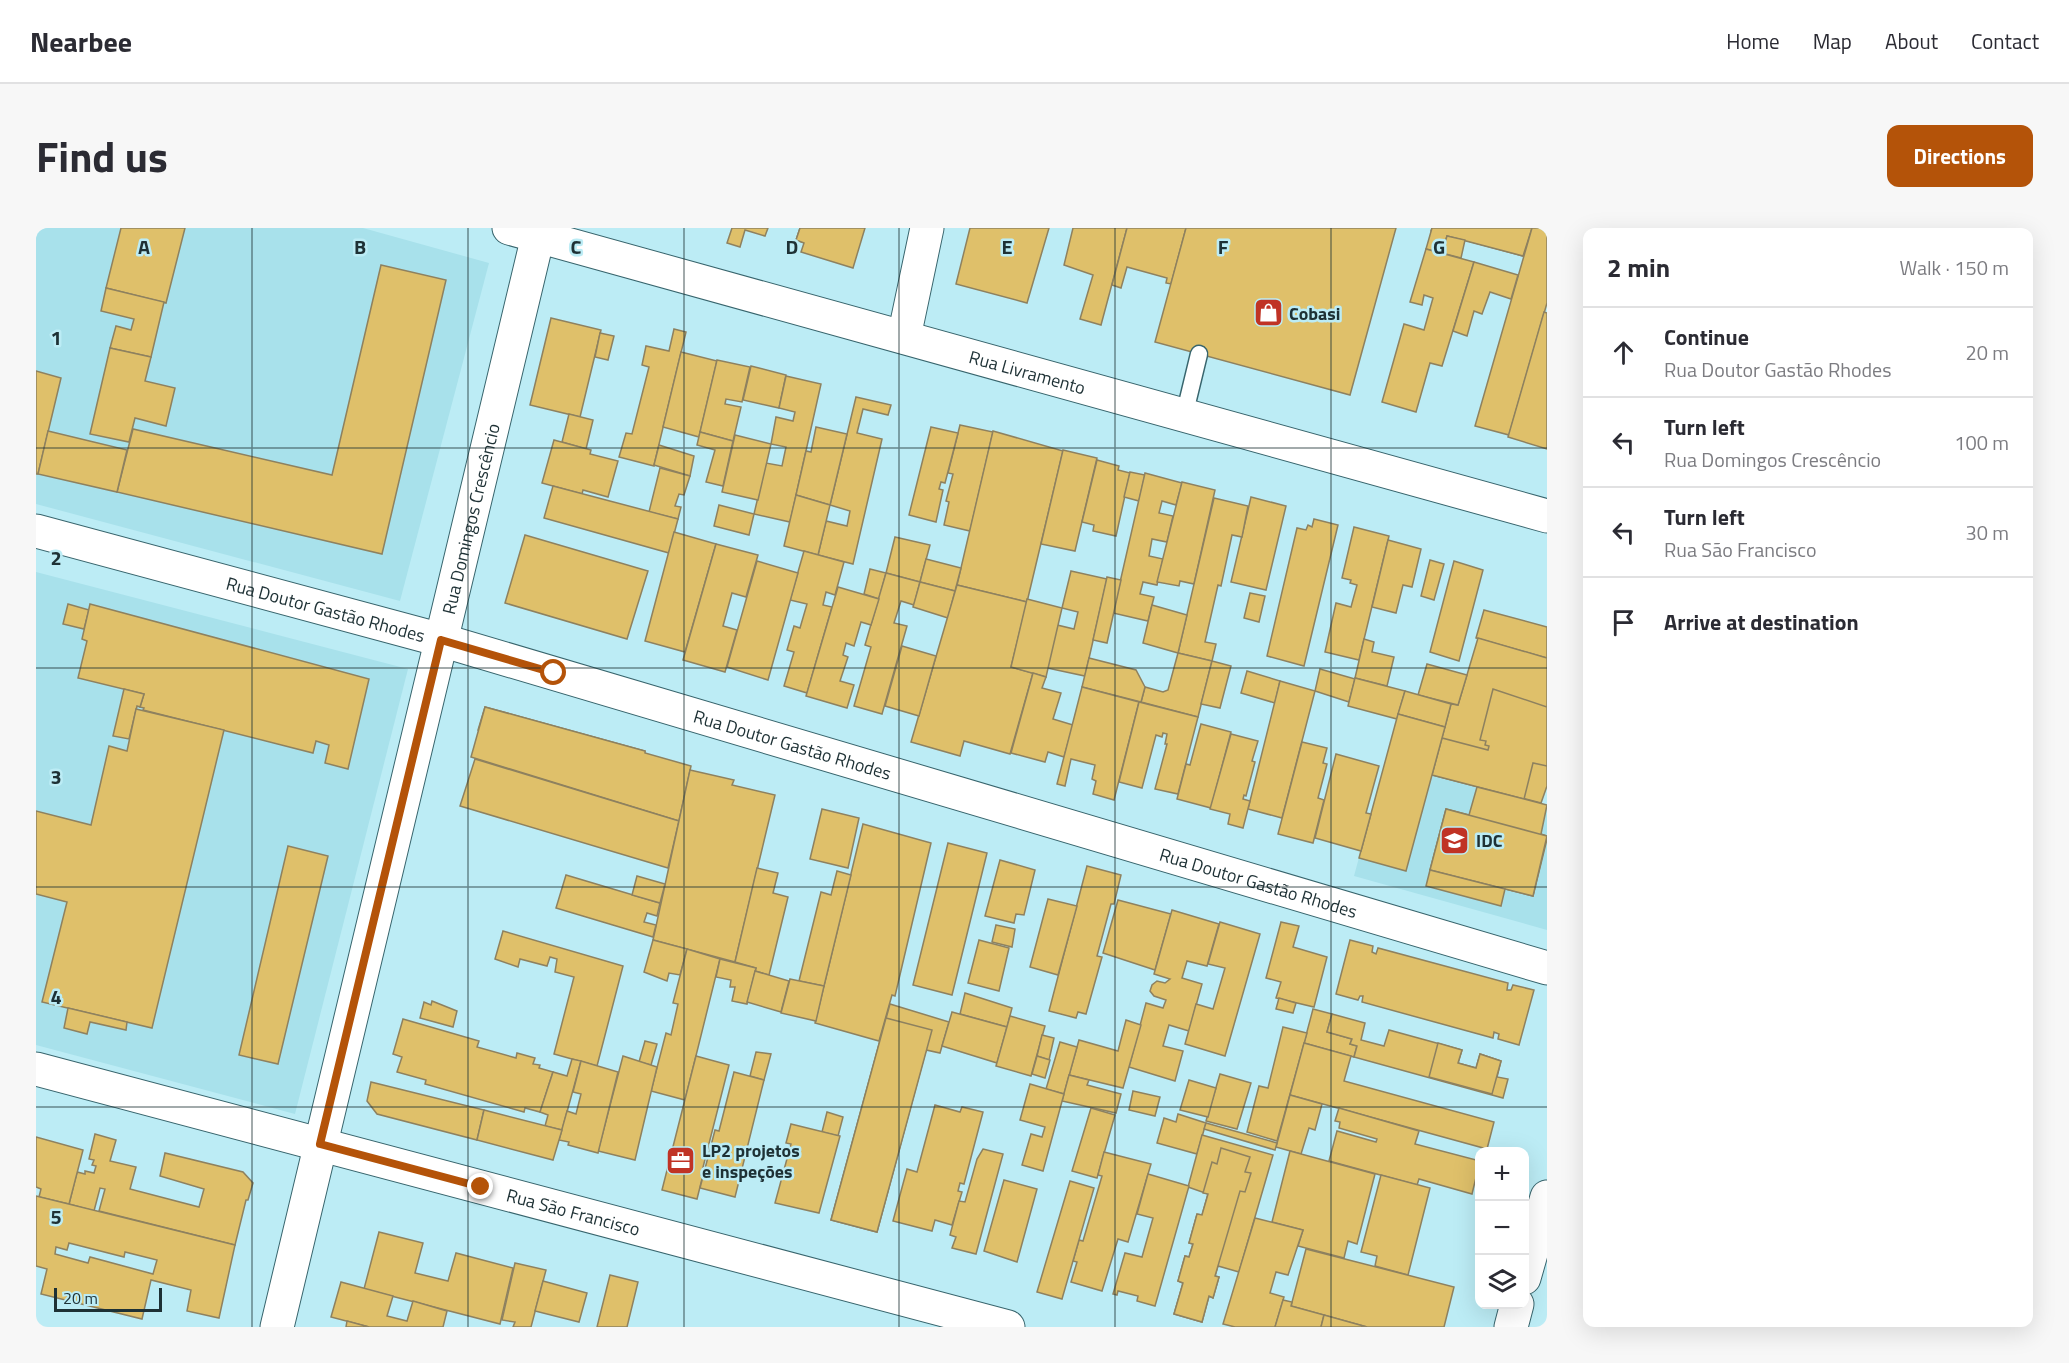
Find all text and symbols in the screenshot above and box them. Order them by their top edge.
text: Nearbee [30,20,132,63]
text: Home [1726,25,1780,57]
text: Map [1813,25,1852,57]
text: About [1885,25,1938,57]
text: Contact [1971,25,2039,57]
text: Find us [36,124,168,188]
button: Directions [1887,125,2033,187]
text: A [138,231,150,262]
text: B [354,231,366,262]
text: C [571,231,582,262]
text: D [786,231,798,262]
text: E [1001,231,1013,262]
text: F [1218,231,1229,262]
text: G [1433,231,1445,262]
text: 2 min [1607,248,1670,287]
text: Walk · 150 m [1900,252,2009,283]
shop icon: Cobasi [1252,297,1284,329]
place label: Cobasi [1289,300,1340,327]
text: Continue [1664,320,1749,354]
text: 1 [50,322,62,353]
icon: ahead [1607,336,1640,369]
text: 20 m [1965,337,2009,368]
street label: Rua Livramento [966,343,1089,401]
text: Rua Doutor Gastão Rhodes [1664,354,1892,385]
text: Turn left [1664,410,1745,444]
street label: Rua Domingos Crescêncio [434,421,506,617]
icon: left [1607,426,1640,459]
text: 100 m [1954,427,2009,458]
text: Rua Domingos Crescêncio [1664,444,1881,475]
text: Turn left [1664,500,1745,534]
icon: left [1607,516,1640,549]
text: 30 m [1965,517,2009,548]
text: Rua São Francisco [1664,534,1816,565]
text: 2 [50,542,62,573]
street label: Rua Doutor Gastão Rhodes [223,569,428,649]
text: Arrive at destination [1664,605,1859,639]
icon: arrive [1607,606,1640,639]
route start [540,659,566,685]
street label: Rua Doutor Gastão Rhodes [690,702,895,786]
text: 3 [50,761,62,792]
school or university icon: IDC [1439,824,1471,856]
place label: IDC [1476,827,1503,854]
street label: Rua Doutor Gastão Rhodes [1156,840,1361,924]
text: 4 [50,981,62,1012]
place label: LP2 projetos e inspeções [702,1137,800,1185]
office icon: LP2 projetos e inspeções [665,1144,697,1176]
map controls [1475,1147,1529,1309]
button: + [1475,1147,1529,1201]
route end [467,1173,493,1199]
street label: Rua São Francisco [504,1181,643,1242]
text: 5 [50,1201,62,1232]
button: − [1475,1201,1529,1255]
button: layers [1475,1255,1529,1309]
scale bar [54,1285,162,1312]
text: 20 m [63,1286,98,1310]

